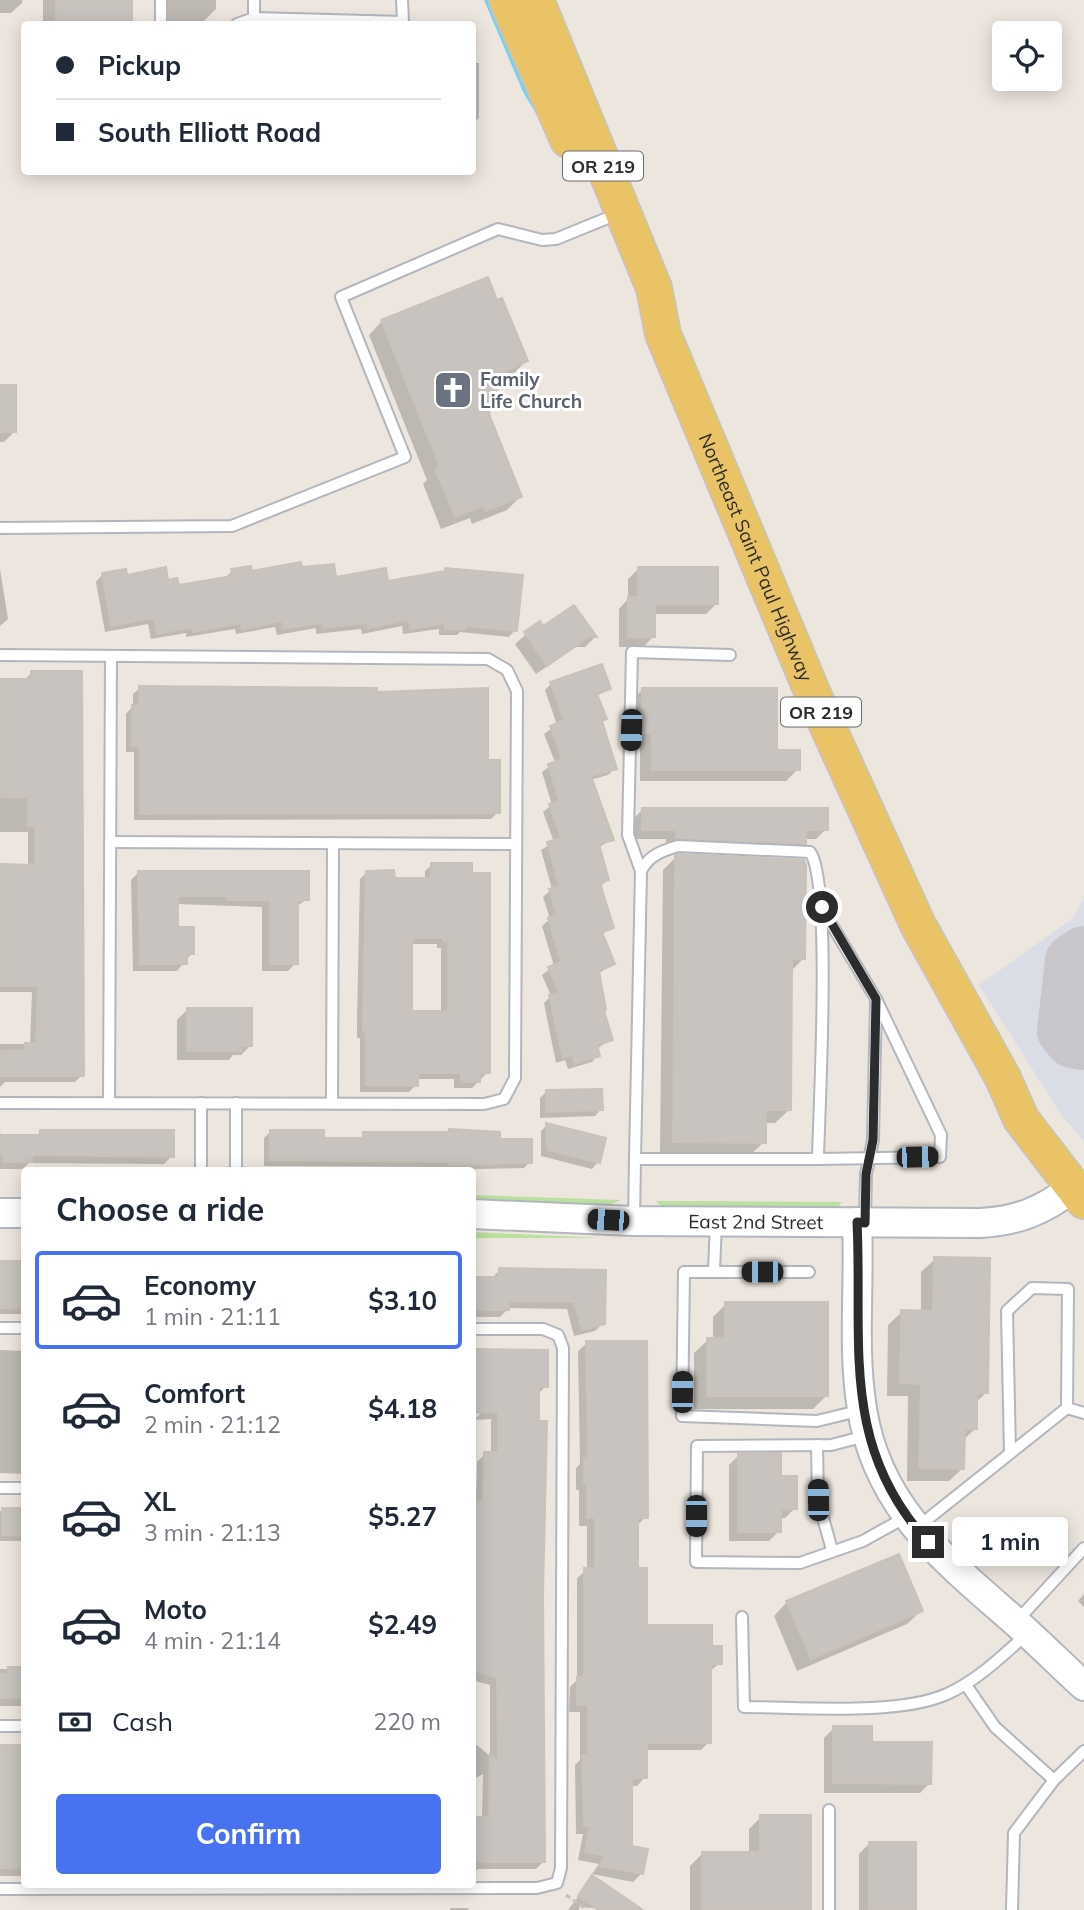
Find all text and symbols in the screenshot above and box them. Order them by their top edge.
map controls [992,21,1062,91]
button: locate [992,21,1062,91]
text: Pickup [98,49,181,82]
text: South Elliott Road [98,116,321,149]
road number: OR 219 [563,152,643,181]
place label: Family Life Church [480,367,582,413]
church icon: Family Life Church [432,369,474,411]
street label: Northeast Saint Paul Highway [694,430,818,685]
road number: OR 219 [781,698,861,726]
car [620,709,643,751]
route start [806,891,838,923]
car [896,1146,939,1168]
text: Choose a ride [56,1189,264,1229]
car [587,1208,630,1232]
street label: East 2nd Street [688,1209,824,1234]
car [742,1262,784,1283]
icon: car [60,1269,123,1332]
text: Economy [144,1269,256,1302]
text: $3.10 [368,1284,437,1317]
text: 1 min · 21:11 [144,1302,281,1331]
car [672,1371,693,1413]
icon: car [60,1377,123,1440]
text: Comfort [144,1377,245,1410]
text: $4.18 [368,1392,437,1425]
text: 2 min · 21:12 [144,1410,281,1439]
car [808,1479,829,1521]
icon: car [60,1485,123,1548]
text: XL [144,1485,176,1518]
car [686,1495,707,1537]
text: $5.27 [368,1500,437,1533]
text: 3 min · 21:13 [144,1518,281,1547]
callout: 1 min [953,1518,1068,1566]
route end [912,1526,944,1558]
text: 1 min [980,1527,1040,1556]
icon: car [60,1593,123,1656]
text: Moto [144,1593,207,1626]
text: $2.49 [368,1608,437,1641]
text: 4 min · 21:14 [144,1626,281,1655]
icon: cash [56,1703,94,1741]
text: Cash [112,1705,173,1738]
text: 220 m [373,1707,441,1736]
button: Confirm [56,1794,441,1874]

